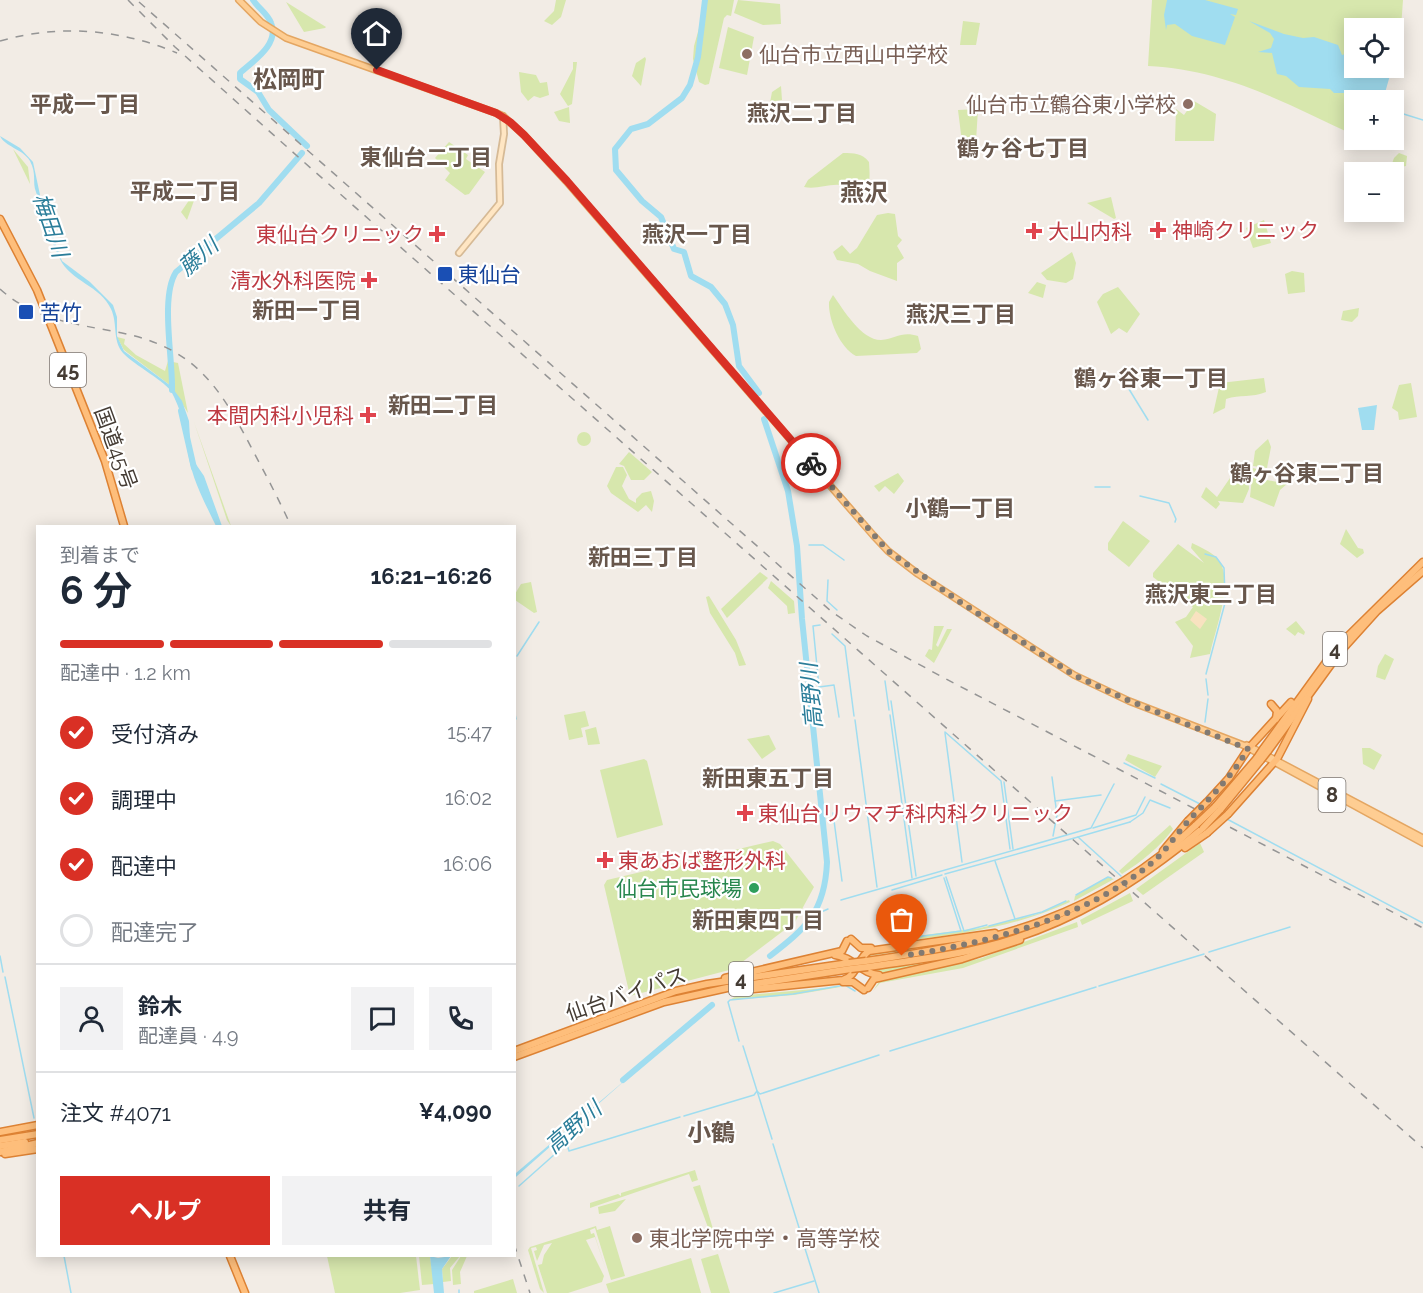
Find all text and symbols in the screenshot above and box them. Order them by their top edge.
pin [351,8,402,70]
icon: home [360,17,393,50]
map controls [1344,18,1404,222]
button: locate [1344,18,1404,78]
place label: 仙台市立西山中学校 [759,42,948,67]
marker: 仙台市立西山中学校 [740,47,754,61]
district label: 松岡町 [253,65,325,94]
button: + [1344,90,1404,150]
district label: 平成一丁目 [30,91,140,117]
place label: 仙台市立鶴谷東小学校 [966,92,1176,117]
marker: 仙台市立鶴谷東小学校 [1181,97,1195,111]
district label: 燕沢二丁目 [747,100,857,126]
district label: 鶴ヶ谷七丁目 [957,135,1089,161]
district label: 東仙台二丁目 [360,144,492,170]
button: − [1344,162,1404,222]
district label: 平成二丁目 [130,178,240,204]
district label: 燕沢 [840,178,888,207]
water label: 梅田川 [28,190,75,262]
place label: 神崎クリニック [1172,218,1319,243]
place label: 大山内科 [1048,219,1132,244]
district label: 燕沢一丁目 [642,221,752,247]
marker: 神崎クリニック [1149,221,1167,239]
place label: 東仙台クリニック [256,222,424,247]
marker: 大山内科 [1025,222,1043,240]
marker: 東仙台クリニック [428,225,446,243]
water label: 藤川 [173,230,225,280]
place label: 東仙台 [458,262,521,287]
marker: 東仙台 [436,265,454,283]
place label: 清水外科医院 [230,268,356,293]
marker: 清水外科医院 [360,271,378,289]
district label: 新田一丁目 [252,297,362,323]
place label: 苦竹 [40,300,82,325]
district label: 燕沢三丁目 [906,301,1016,327]
marker: 苦竹 [17,303,35,321]
road number: 45 [50,353,86,387]
district label: 鶴ヶ谷東一丁目 [1074,365,1228,391]
district label: 新田二丁目 [388,392,498,418]
street label: 国道45号 [90,403,142,493]
place label: 本間内科小児科 [207,403,354,428]
marker: 本間内科小児科 [359,406,377,424]
courier [781,433,841,493]
icon: bike [795,447,828,480]
district label: 鶴ヶ谷東二丁目 [1230,460,1384,486]
district label: 小鶴一丁目 [905,495,1015,521]
text: 到着まで [60,543,140,567]
district label: 新田三丁目 [588,544,698,570]
text: 16:21–16:26 [371,563,492,589]
text: 6 分 [60,567,132,613]
district label: 燕沢東三丁目 [1145,581,1277,607]
road number: 4 [1323,632,1347,666]
water label: 高野川 [795,660,827,730]
text: 配達中 · 1.2 km [60,661,191,685]
icon: check [60,716,93,749]
text: 15:47 [447,720,492,744]
text: 受付済み [111,721,199,747]
district label: 新田東五丁目 [702,765,834,791]
road number: 8 [1318,778,1346,812]
icon: check [60,782,93,815]
text: 16:02 [445,786,492,810]
text: 調理中 [111,787,177,813]
place label: 東仙台リウマチ科内科クリニック [758,801,1073,826]
marker: 東仙台リウマチ科内科クリニック [736,804,754,822]
icon: check [60,848,93,881]
place label: 東あおば整形外科 [618,848,786,873]
marker: 東あおば整形外科 [596,851,614,869]
text: 16:06 [443,852,492,876]
text: 配達中 [111,853,177,879]
place label: 仙台市民球場 [616,876,742,901]
marker: 仙台市民球場 [747,881,761,895]
pin [876,894,927,956]
icon: bag [885,903,918,936]
district label: 新田東四丁目 [692,907,824,933]
text: 配達完了 [111,919,199,945]
street label: 仙台バイパス [563,962,689,1026]
road number: 4 [729,962,753,996]
button: person [60,987,123,1050]
button: chat [351,987,414,1050]
button: phone [429,987,492,1050]
text: 鈴木 [138,993,182,1019]
text: 配達員 · 4.9 [138,1024,238,1048]
water label: 高野川 [540,1094,608,1158]
text: ¥4,090 [419,1098,492,1124]
text: 注文 #4071 [60,1100,171,1126]
district label: 小鶴 [687,1118,735,1147]
button: ヘルプ [60,1176,270,1245]
button: 共有 [282,1176,492,1245]
place label: 東北学院中学・高等学校 [649,1226,880,1251]
marker: 東北学院中学・高等学校 [630,1231,644,1245]

